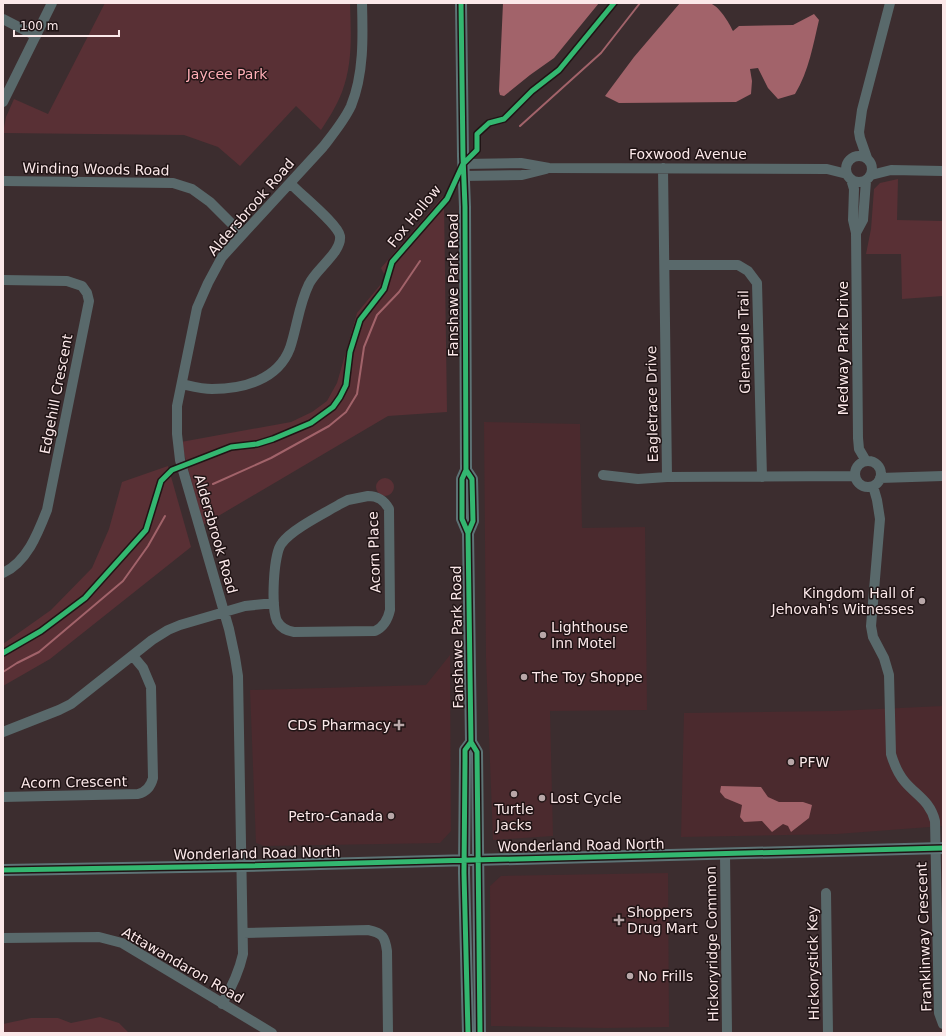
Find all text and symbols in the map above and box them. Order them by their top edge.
scale bar [14,12,119,38]
text: 100 m [20,19,58,33]
park label: Jaycee Park [186,66,268,82]
street label: Foxwood Avenue [629,146,747,162]
street label: Aldersbrook Road [205,155,297,259]
street label: Winding Woods Road [22,160,170,178]
street label: Fox Hollow [384,182,444,250]
street label: Fanshawe Park Road [445,213,461,357]
street label: Medway Park Drive [835,281,851,415]
street label: Gleneagle Trail [735,290,753,394]
street label: Edgehill Crescent [37,332,76,455]
street label: Eagletrace Drive [643,346,661,462]
street label: Aldersbrook Road [191,473,241,595]
street label: Acorn Place [365,511,383,593]
street label: Fanshawe Park Road [448,565,466,709]
place label: Kingdom Hall of Jehovah's Witnesses [771,585,915,617]
marker: Kingdom Hall of Jehovah's Witnesses [917,596,927,606]
place label: Lighthouse Inn Motel [551,619,628,651]
marker: Lighthouse Inn Motel [538,630,548,640]
place label: The Toy Shoppe [531,669,643,685]
marker: The Toy Shoppe [519,672,529,682]
place label: CDS Pharmacy [288,717,391,733]
marker: CDS Pharmacy [394,720,404,730]
place label: PFW [799,754,829,770]
marker: PFW [786,757,796,767]
street label: Acorn Crescent [21,773,128,791]
marker: Turtle Jacks [509,789,519,799]
place label: Lost Cycle [550,790,622,806]
marker: Lost Cycle [537,793,547,803]
place label: Turtle Jacks [493,801,534,833]
place label: Petro-Canada [288,808,383,824]
marker: Petro-Canada [386,811,396,821]
street label: Wonderland Road North [497,836,665,854]
street label: Wonderland Road North [173,844,341,862]
street label: Franklinway Crescent [913,861,935,1012]
street label: Hickoryridge Common [703,866,721,1022]
place label: Shoppers Drug Mart [627,904,698,936]
street label: Hickorystick Key [804,906,822,1020]
marker: Shoppers Drug Mart [614,915,624,925]
street label: Attawandaron Road [119,924,247,1006]
place label: No Frills [638,968,693,984]
marker: No Frills [625,971,635,981]

